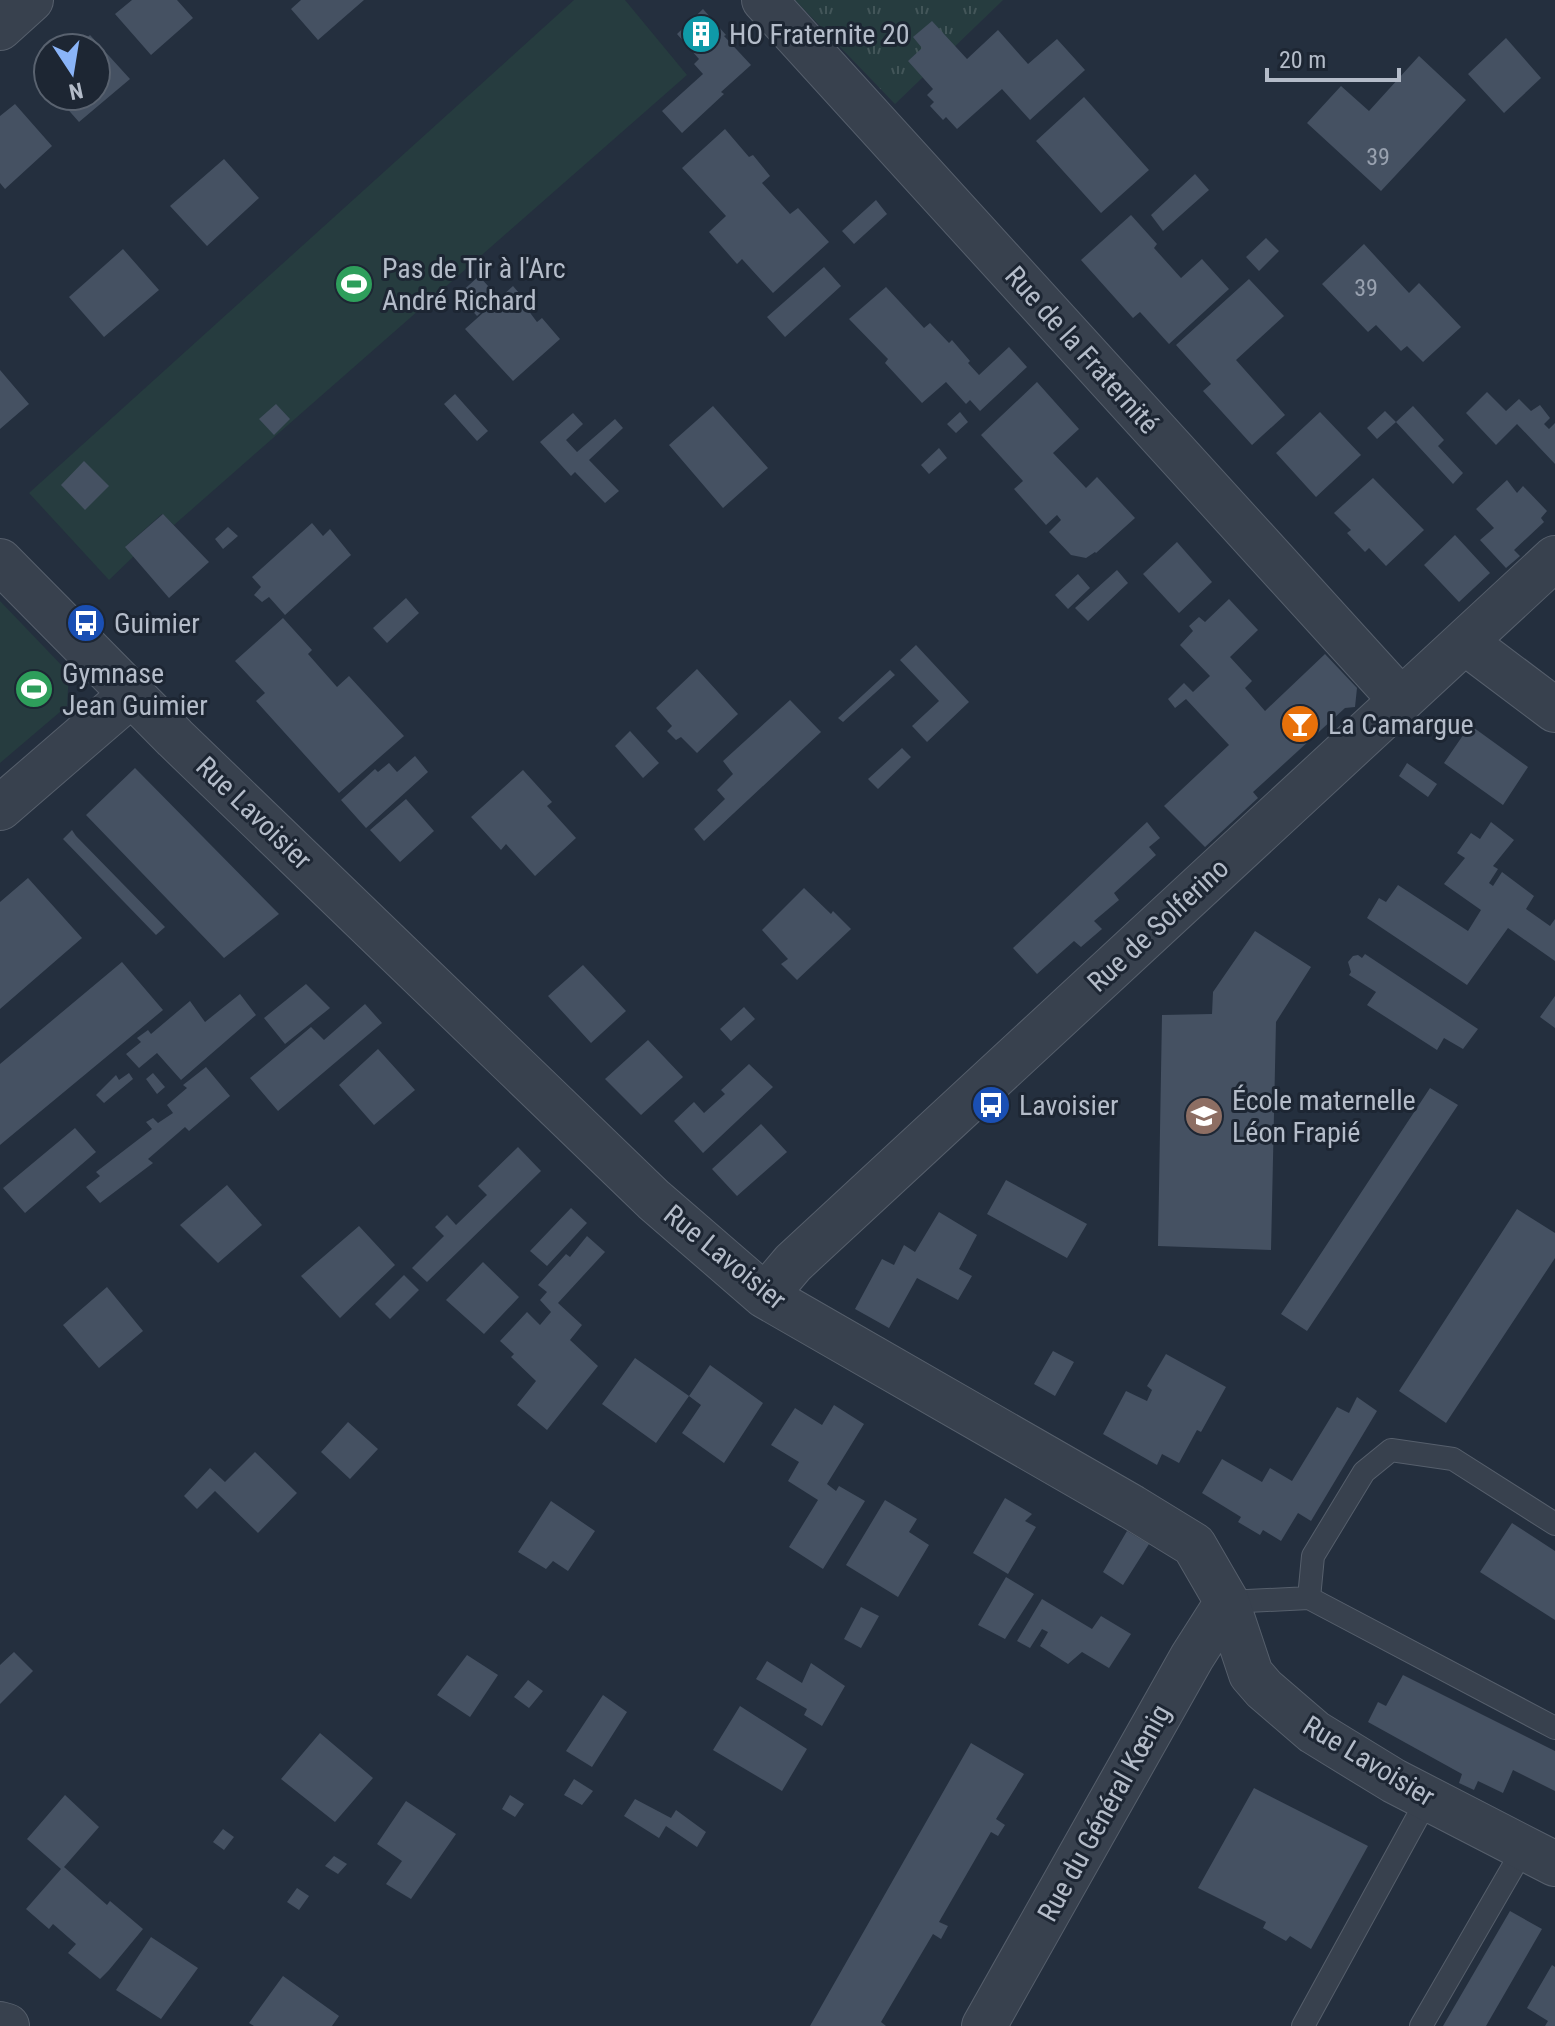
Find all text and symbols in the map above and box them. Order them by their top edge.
building icon: HO Fraternite 20 [680,13,722,55]
place label: HO Fraternite 20 [729,18,910,51]
north arrow [32,32,112,112]
scale bar [1267,32,1399,82]
text: 20 m [1279,46,1326,74]
text: N [67,77,85,105]
house number: 39 [1366,143,1390,171]
place label: Pas de Tir à l'Arc André Richard [382,252,566,317]
street label: Rue de la Fraternité [998,260,1166,440]
sports icon: Pas de Tir à l'Arc André Richard [333,263,375,305]
house number: 39 [1354,274,1378,302]
bus stop icon: Guimier [65,602,107,644]
place label: Guimier [114,607,200,640]
place label: Gymnase Jean Guimier [62,657,208,722]
sports icon: Gymnase Jean Guimier [13,668,55,710]
bar icon: La Camargue [1279,703,1321,745]
place label: La Camargue [1328,708,1474,741]
street label: Rue Lavoisier [189,750,319,876]
street label: Rue de Solferino [1081,851,1235,999]
bus stop icon: Lavoisier [970,1084,1012,1126]
place label: École maternelle Léon Frapié [1232,1084,1416,1149]
place label: Lavoisier [1019,1089,1119,1122]
school or university icon: École maternelle Léon Frapié [1183,1095,1225,1137]
street label: Rue Lavoisier [657,1198,793,1316]
street label: Rue du Général Kœnig [1031,1699,1177,1927]
street label: Rue Lavoisier [1297,1709,1441,1813]

